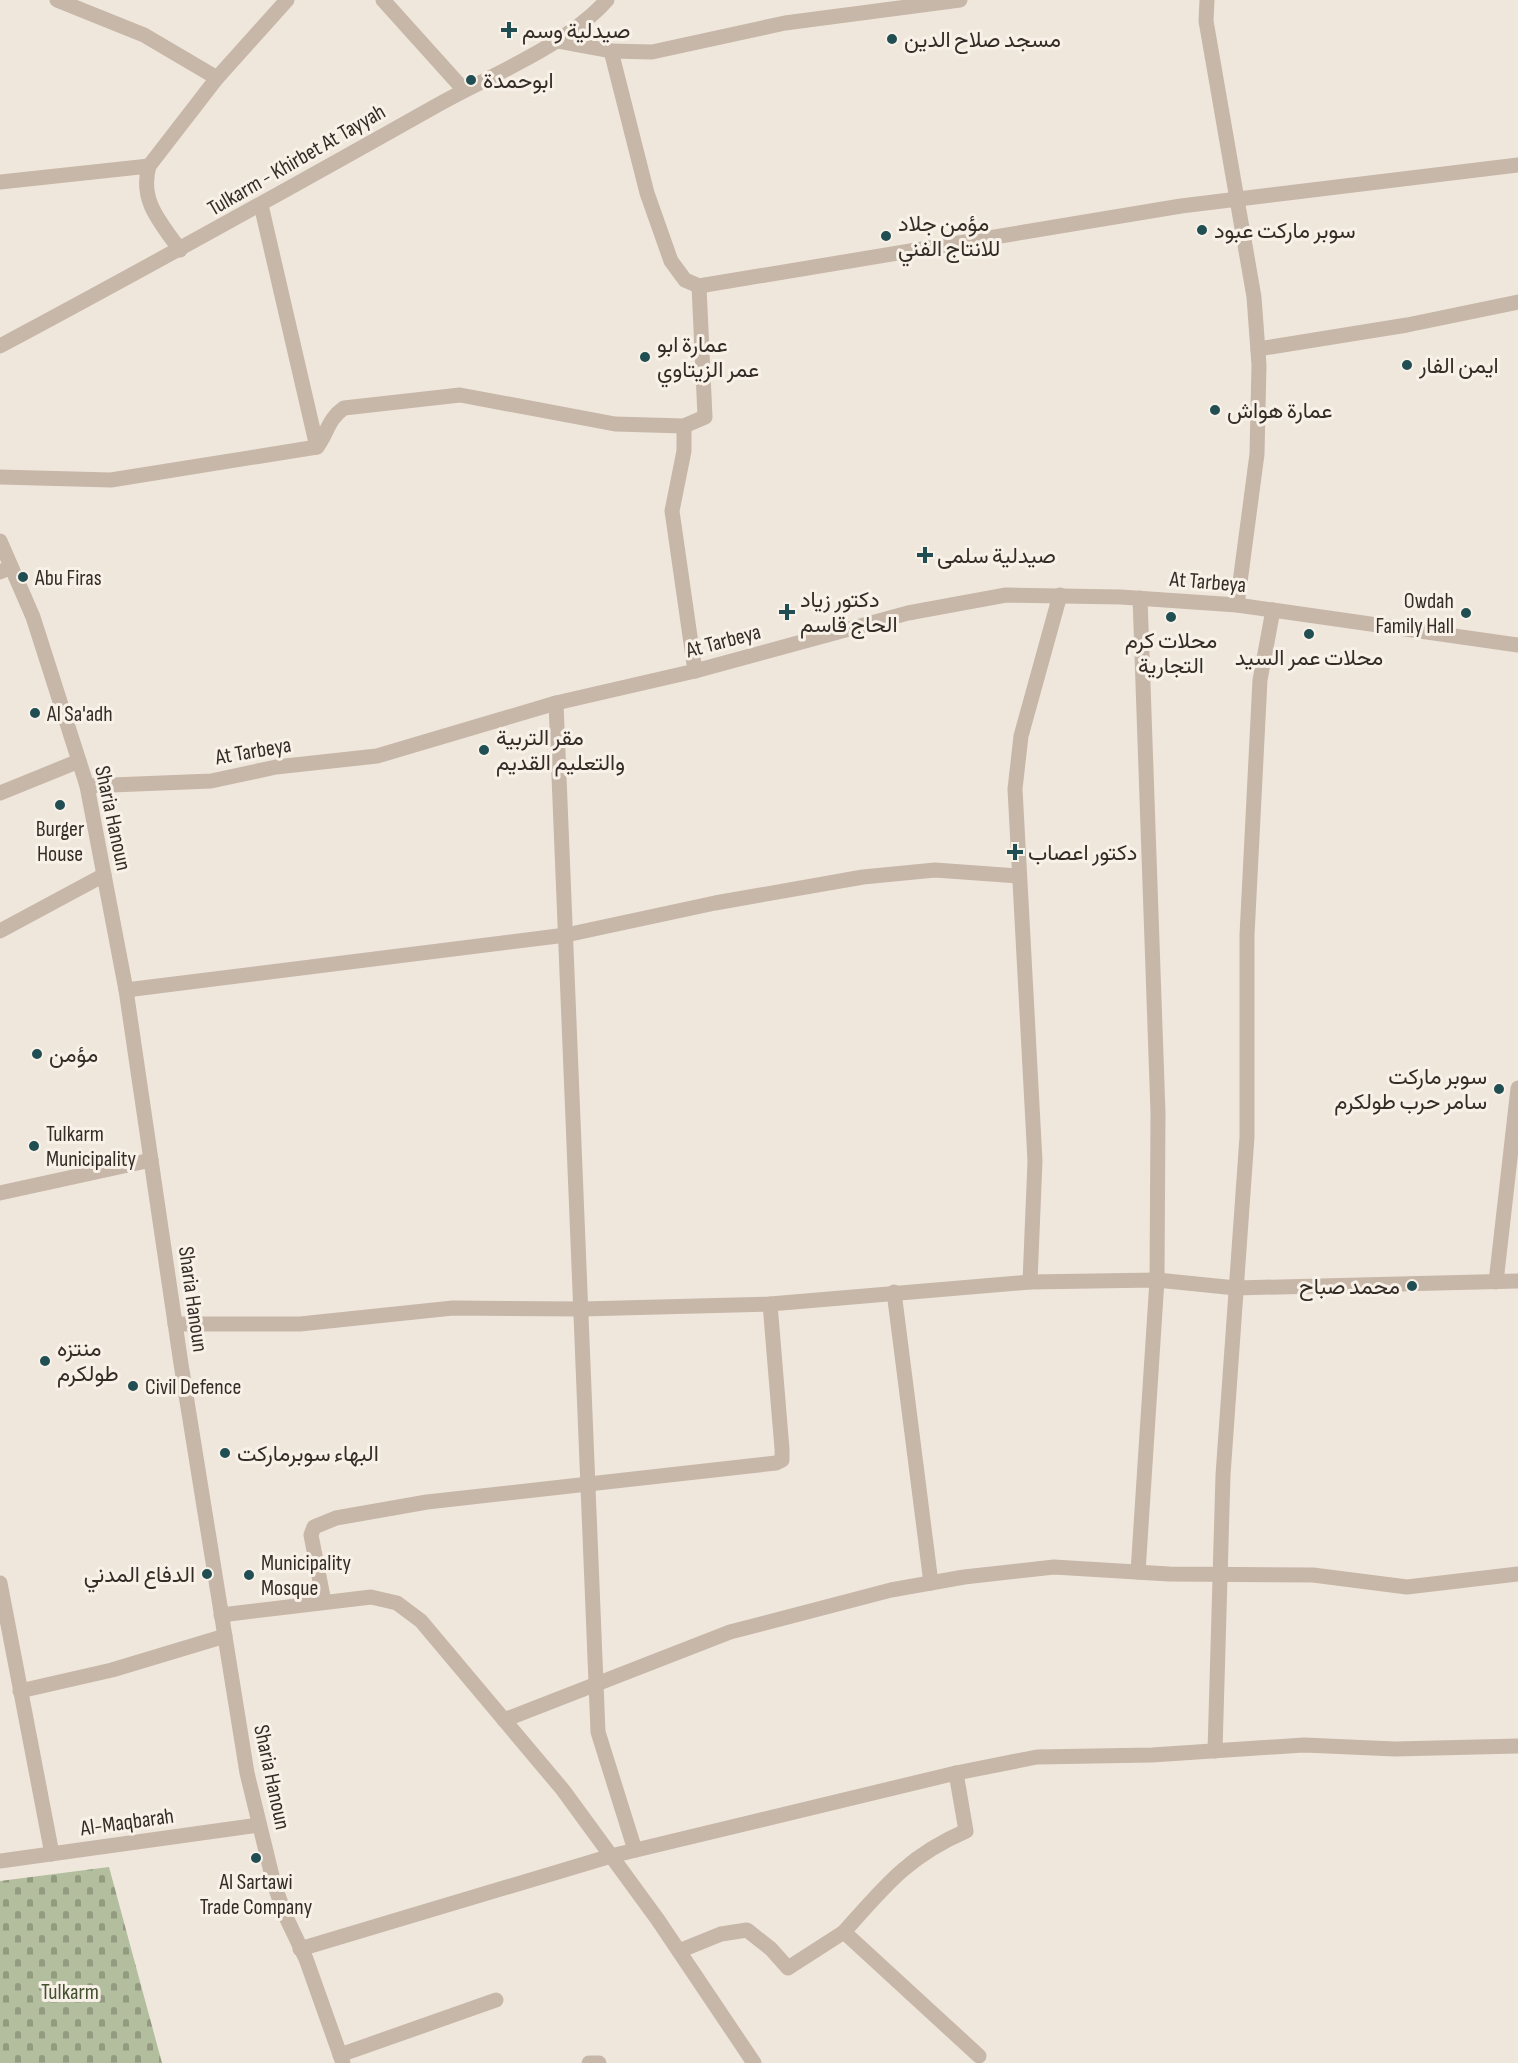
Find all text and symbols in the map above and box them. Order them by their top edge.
place label: صيدلية وسم [522,18,630,45]
marker: صيدلية وسم [500,21,518,39]
place label: مسجد صلاح الدين [904,27,1061,54]
marker: مسجد صلاح الدين [885,32,899,46]
place label: ابوحمدة [483,68,554,95]
marker: ابوحمدة [464,73,478,87]
street label: Tulkarm - Khirbet At Tayyah [203,98,391,222]
place label: مؤمن جلاد للانتاج الفني [898,211,1000,267]
place label: سوبر ماركت عبود [1214,218,1356,245]
marker: سوبر ماركت عبود [1195,223,1209,237]
marker: مؤمن جلاد للانتاج الفني [879,229,893,243]
place label: عمارة ابو عمر الزيتاوي [657,332,759,388]
marker: عمارة ابو عمر الزيتاوي [638,350,652,364]
place label: ايمن الفار [1418,353,1499,380]
marker: ايمن الفار [1400,358,1414,372]
place label: عمارة هواش [1227,398,1333,425]
marker: عمارة هواش [1208,403,1222,417]
place label: صيدلية سلمى [937,543,1056,570]
marker: صيدلية سلمى [918,548,932,562]
place label: Abu Firas [34,565,102,592]
street label: At Tarbeya [1168,566,1247,599]
marker: Abu Firas [16,570,30,584]
place label: دكتور زياد الحاج قاسم [800,587,898,639]
place label: Owdah Family Hall [1375,588,1454,640]
marker: دكتور زياد الحاج قاسم [778,603,796,621]
marker: Owdah Family Hall [1459,606,1473,620]
marker: محلات كرم التجارية [1164,610,1178,624]
street label: At Tarbeya [682,619,764,665]
marker: محلات عمر السيد [1302,627,1316,641]
place label: محلات كرم التجارية [1125,628,1217,680]
place label: محلات عمر السيد [1235,645,1383,672]
place label: Al Sa'adh [46,701,113,728]
marker: Al Sa'adh [28,706,42,720]
place label: مقر التربية والتعليم القديم [496,725,625,777]
street label: At Tarbeya [212,732,293,772]
marker: مقر التربية والتعليم القديم [477,743,491,757]
street label: Sharia Hanoun [88,763,137,873]
marker: Burger House [53,798,67,812]
place label: Burger House [36,816,84,868]
place label: دكتور اعصاب [1028,840,1137,867]
marker: دكتور اعصاب [1006,843,1024,861]
place label: مؤمن [49,1042,98,1069]
marker: مؤمن [30,1047,44,1061]
place label: سوبر ماركت سامر حرب طولكرم [1334,1064,1487,1116]
marker: سوبر ماركت سامر حرب طولكرم [1492,1082,1506,1096]
place label: Tulkarm Municipality [46,1121,137,1173]
marker: Tulkarm Municipality [27,1139,41,1153]
street label: Sharia Hanoun [172,1245,213,1354]
place label: محمد صباح [1299,1274,1400,1301]
marker: محمد صباح [1405,1279,1419,1293]
place label: منتزه طولكرم [57,1336,119,1388]
marker: منتزه طولكرم [38,1354,52,1368]
place label: Civil Defence [145,1374,241,1401]
marker: Civil Defence [126,1379,140,1393]
place label: البهاء سوبرماركت [237,1441,379,1468]
marker: البهاء سوبرماركت [218,1446,232,1460]
place label: Municipality Mosque [261,1550,352,1602]
place label: الدفاع المدني [84,1562,195,1593]
marker: الدفاع المدني [200,1567,214,1581]
marker: Municipality Mosque [242,1568,256,1582]
street label: Sharia Hanoun [247,1722,296,1832]
street label: Al-Maqbarah [78,1803,176,1843]
marker: Al Sartawi Trade Company [249,1851,263,1865]
place label: Al Sartawi Trade Company [200,1869,313,1921]
park label: Tulkarm [41,1979,99,2006]

